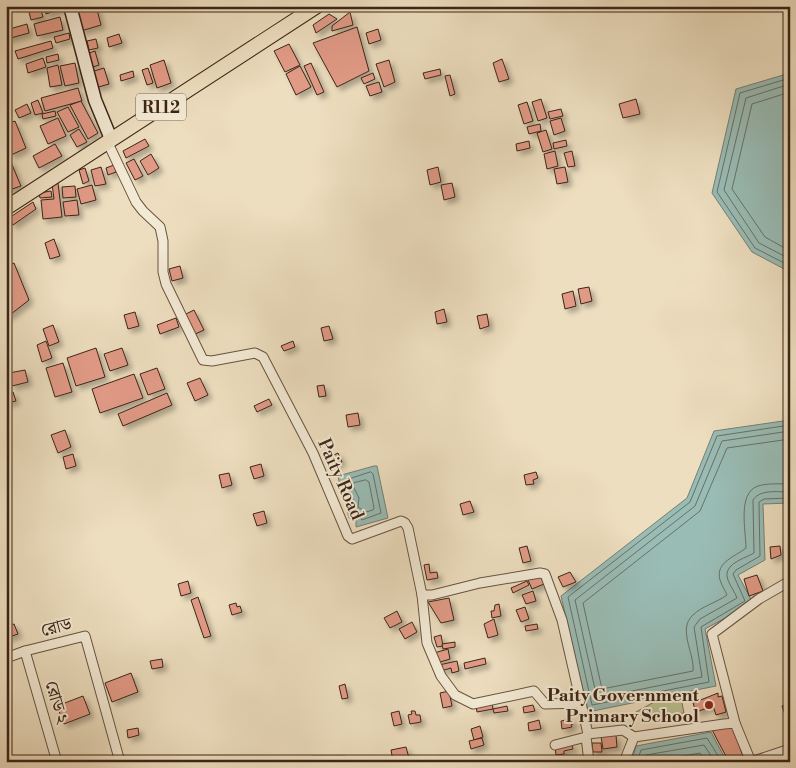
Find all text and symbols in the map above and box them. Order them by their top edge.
road number: R112 [136,94,186,120]
street label: Paity Road [312,435,369,524]
street label: রোড [38,612,75,642]
street label: রোড ২ [39,678,74,727]
place label: Paity Government Primary School [547,684,700,728]
marker: Paity Government Primary School [703,699,715,711]

